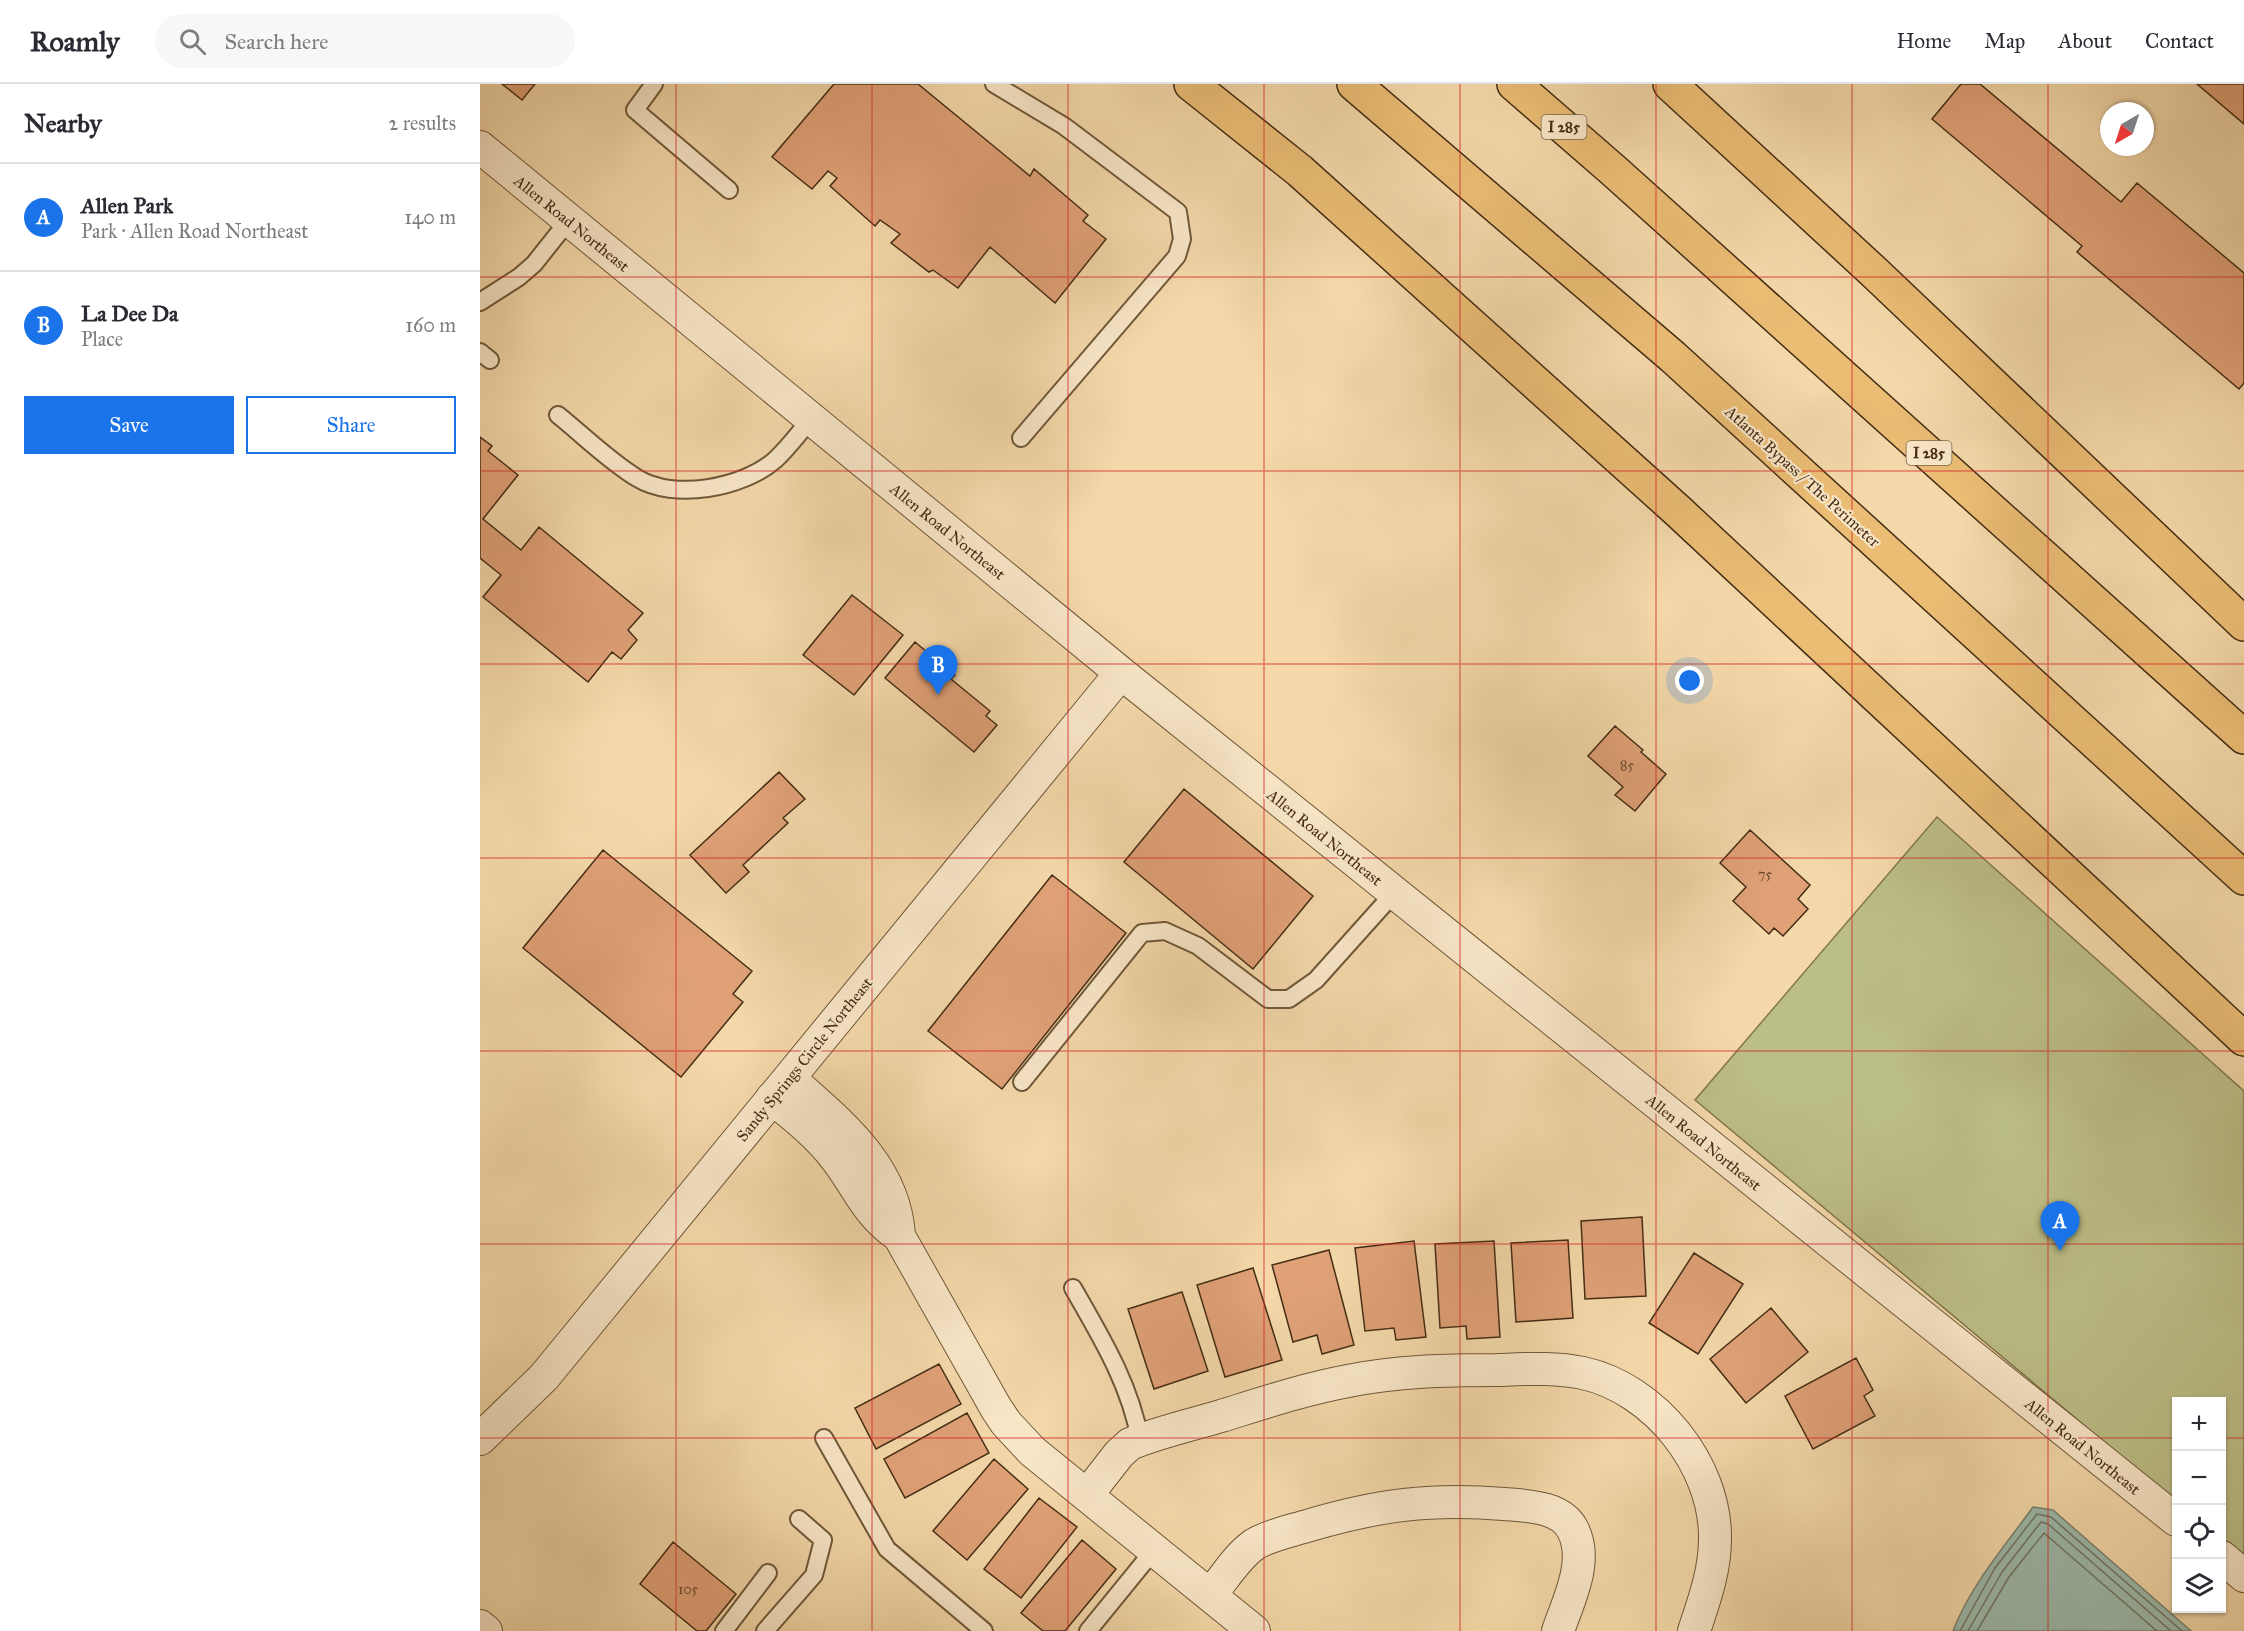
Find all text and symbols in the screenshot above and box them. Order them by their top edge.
search box [155,14,575,68]
text: Roamly [30,24,119,59]
icon: search [176,25,209,58]
text: Search here [224,28,328,55]
text: Home [1896,28,1951,54]
text: Map [1984,28,2025,54]
text: About [2058,28,2112,54]
text: Contact [2145,28,2214,54]
north arrow [2100,102,2154,156]
text: Nearby [24,107,102,139]
text: 2 results [388,111,456,135]
road number: I 285 [1542,115,1586,139]
street label: Allen Road Northeast [510,171,633,276]
text: Allen Park [81,192,173,219]
text: A [37,205,50,229]
text: 140 m [404,205,456,229]
text: Park · Allen Road Northeast [81,219,308,243]
text: La Dee Da [81,300,178,327]
text: B [37,313,50,337]
text: 160 m [405,313,456,337]
text: Place [81,327,123,351]
button: Save [24,396,234,454]
button: Share [246,396,456,454]
street label: Atlanta Bypass / The Perimeter [1721,401,1884,551]
road number: I 285 [1906,441,1952,465]
street label: Allen Road Northeast [886,479,1009,584]
pin: B [918,646,958,695]
your location [1675,666,1704,695]
house number: 85 [1620,757,1634,774]
street label: Allen Road Northeast [1263,785,1386,890]
house number: 75 [1758,866,1772,883]
street label: Sandy Springs Circle Northeast [732,973,877,1146]
street label: Allen Road Northeast [1642,1090,1765,1195]
pin: A [2040,1202,2080,1251]
street label: Allen Road Northeast [2021,1394,2144,1499]
map controls [2172,1397,2226,1613]
button: + [2172,1397,2226,1451]
button: − [2172,1451,2226,1505]
button: locate [2172,1505,2226,1559]
button: layers [2172,1559,2226,1613]
house number: 105 [678,1581,699,1598]

